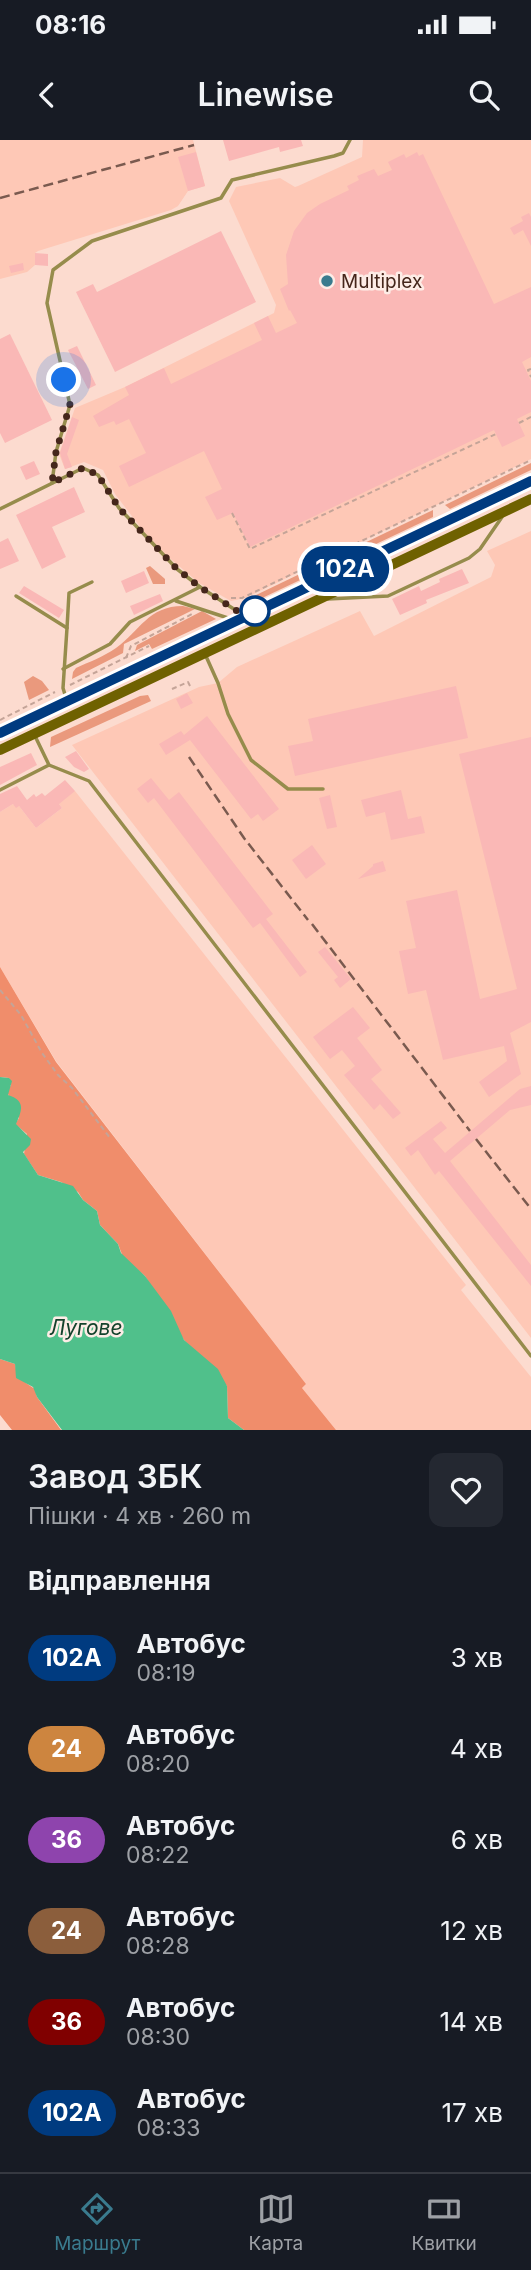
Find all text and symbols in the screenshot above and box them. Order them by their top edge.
text: 08:16 [35,9,106,40]
text: Linewise [197,75,334,114]
icon: back [28,76,66,114]
icon: search [465,76,503,114]
place label: Multiplex [341,270,422,293]
marker: Multiplex [319,273,335,289]
your location [46,362,81,397]
line badge: 102А [296,546,394,592]
text: 102А [315,554,375,583]
unlabelled marker [240,596,270,626]
water label: Лугове [49,1315,123,1340]
button: heart [429,1453,503,1527]
text: Завод ЗБК [28,1456,202,1496]
text: Пішки · 4 хв · 260 m [28,1502,251,1530]
text: Відправлення [28,1565,211,1596]
text: Автобус [137,1628,246,1659]
text: 3 хв [451,1642,503,1673]
text: 102А [42,1643,102,1672]
text: 08:19 [137,1659,196,1687]
text: Автобус [126,1719,235,1750]
text: 4 хв [450,1733,503,1764]
text: 24 [51,1734,82,1763]
text: 08:20 [126,1750,190,1778]
text: Автобус [126,1810,235,1841]
text: 6 хв [451,1824,503,1855]
text: 36 [51,1825,82,1854]
text: 08:22 [126,1841,189,1869]
text: Автобус [126,1901,235,1932]
text: 12 хв [440,1915,503,1946]
text: 24 [51,1916,82,1945]
text: 08:28 [126,1932,190,1960]
text: Автобус [126,1992,235,2023]
text: 14 хв [439,2006,503,2037]
text: 36 [51,2007,82,2036]
text: 08:30 [126,2023,190,2051]
text: Автобус [137,2083,246,2114]
text: 17 хв [442,2097,503,2128]
text: 102А [42,2098,102,2127]
text: 08:33 [137,2114,200,2142]
tab: Маршрут [54,2190,140,2255]
tab: Карта [249,2190,303,2255]
tab: Квитки [411,2190,477,2255]

